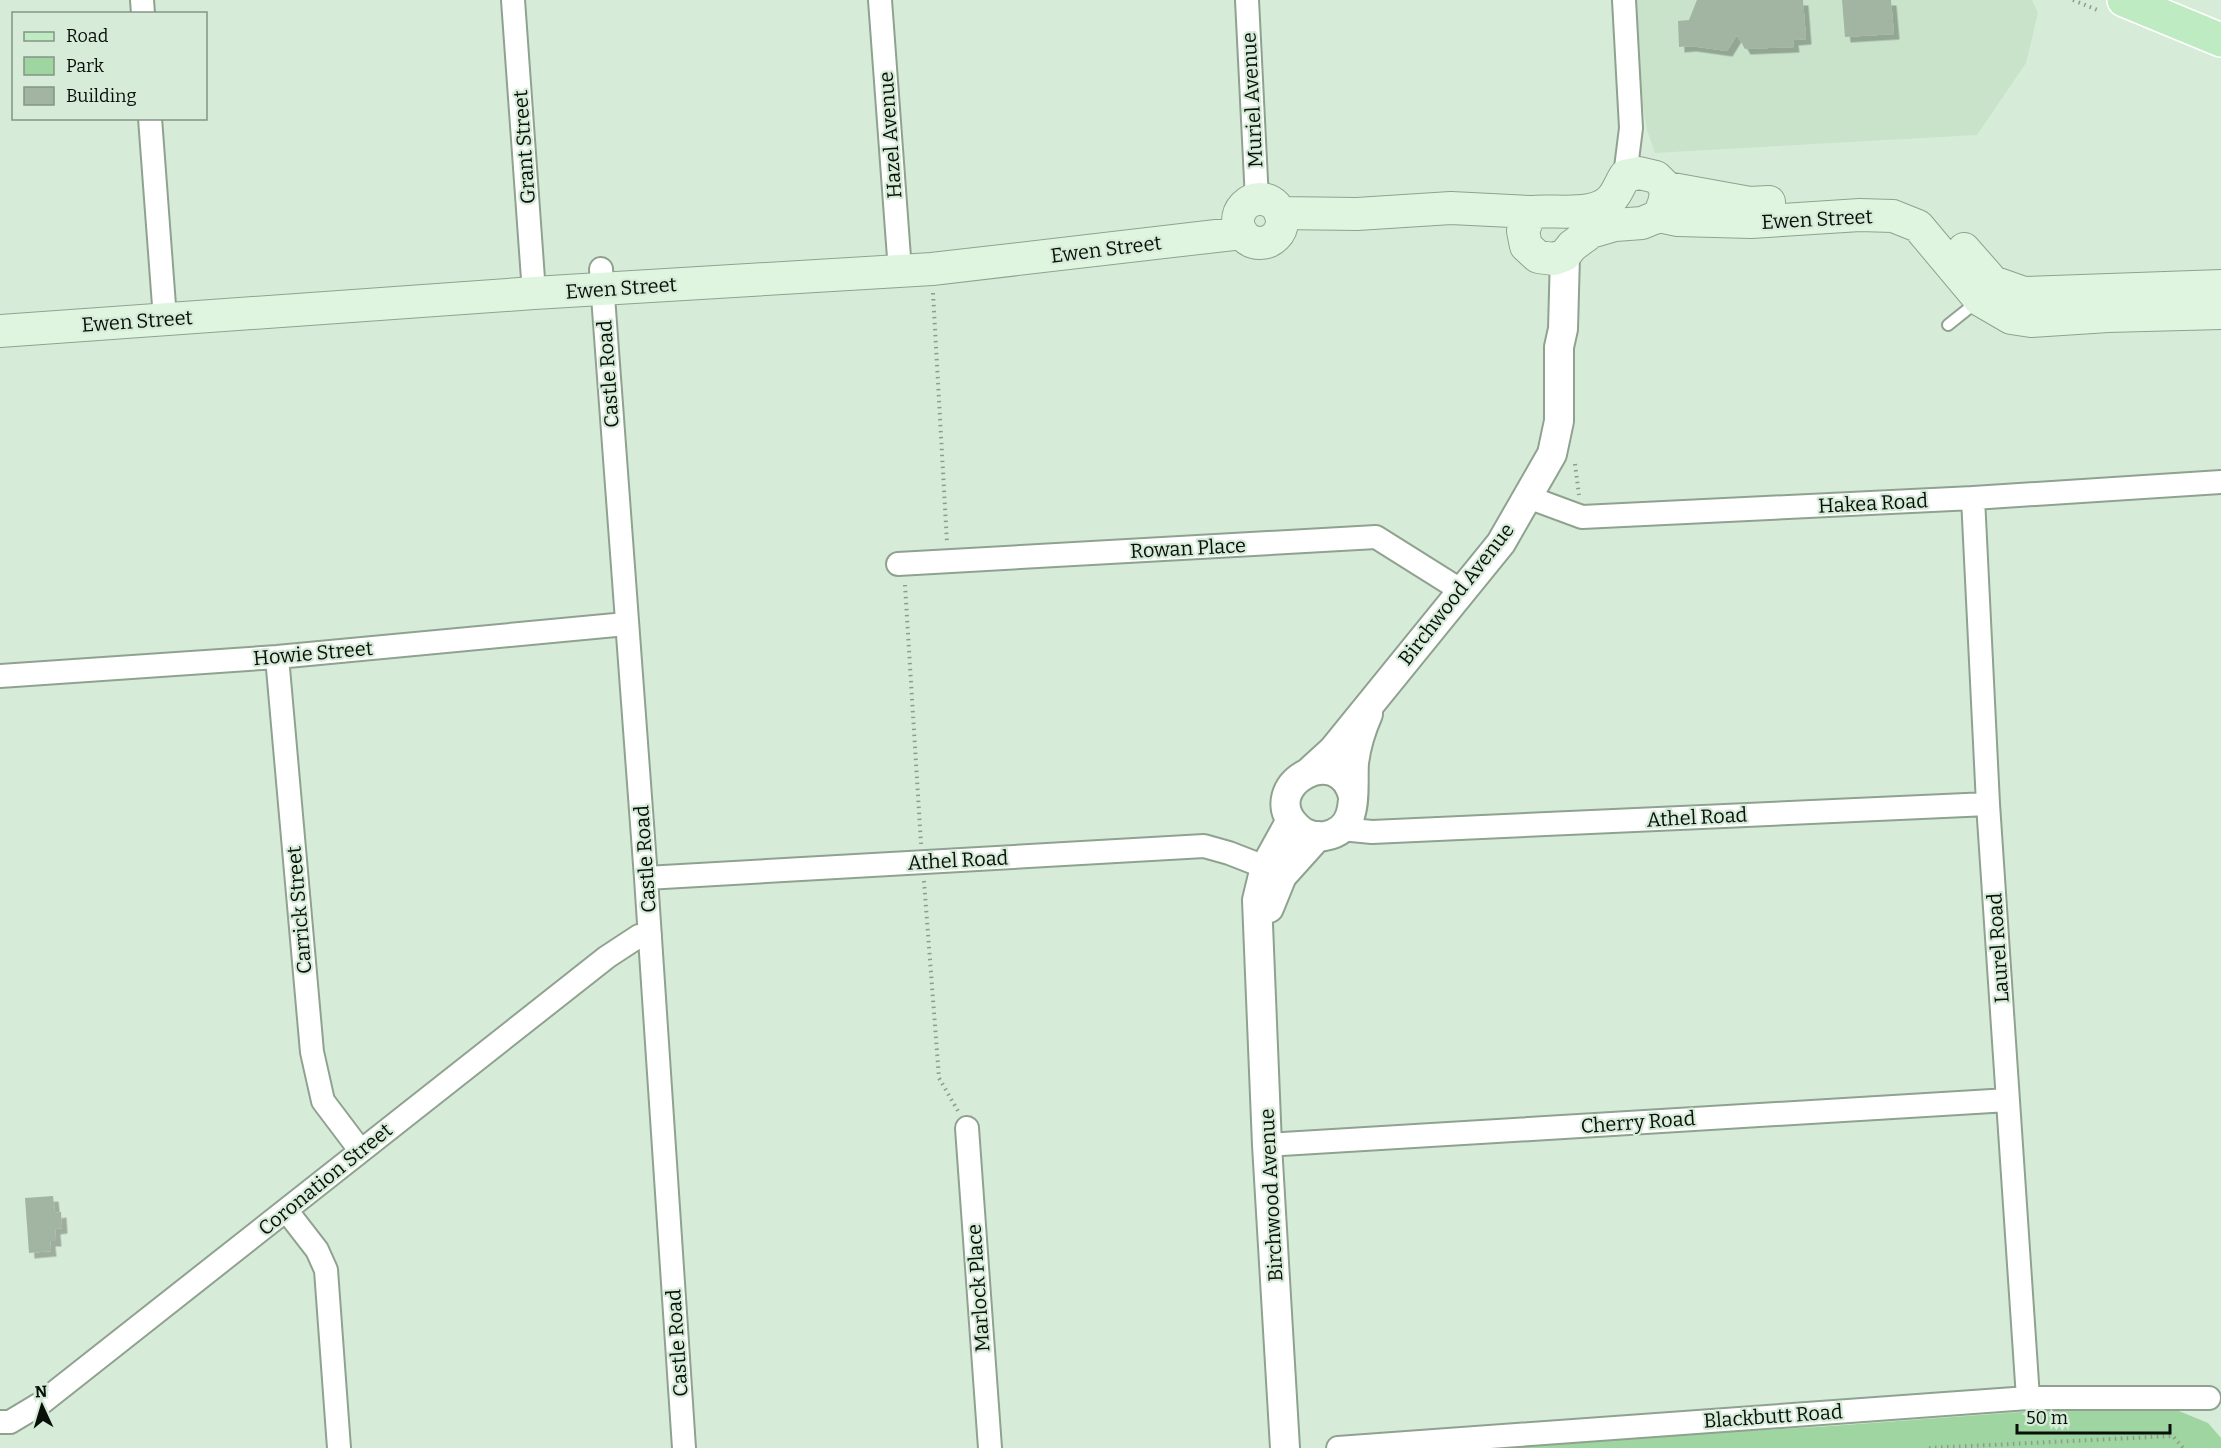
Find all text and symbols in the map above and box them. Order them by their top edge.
legend [12,12,207,120]
text: Road [66,25,109,47]
street label: Muriel Avenue [1236,32,1268,168]
text: Park [66,55,105,77]
street label: Hazel Avenue [874,71,906,199]
text: Building [66,85,137,107]
street label: Grant Street [508,89,540,205]
street label: Ewen Street [1761,204,1873,234]
street label: Ewen Street [1049,230,1163,268]
street label: Ewen Street [565,272,677,304]
street label: Ewen Street [81,305,193,337]
street label: Castle Road [592,319,624,429]
street label: Hakea Road [1817,488,1929,518]
street label: Birchwood Avenue [1393,518,1519,670]
street label: Rowan Place [1129,533,1247,563]
street label: Howie Street [252,636,374,670]
street label: Athel Road [1646,802,1748,832]
street label: Castle Road [629,804,661,914]
street label: Carrick Street [281,845,317,975]
street label: Athel Road [907,845,1009,875]
street label: Laurel Road [1982,892,2014,1004]
street label: Cherry Road [1580,1106,1696,1138]
street label: Birchwood Avenue [1254,1108,1288,1282]
street label: Coronation Street [253,1118,397,1240]
street label: Marlock Place [962,1223,994,1353]
street label: Castle Road [661,1288,693,1398]
north arrow [12,1376,72,1436]
text: N [34,1382,48,1401]
scale bar [2017,1397,2170,1435]
street label: Blackbutt Road [1703,1399,1844,1433]
text: 50 m [2026,1407,2068,1429]

